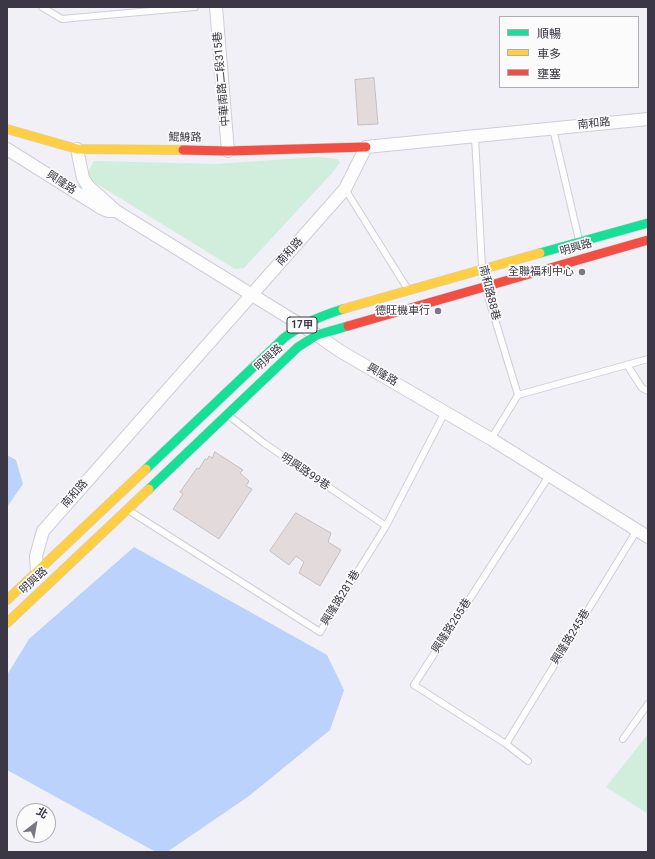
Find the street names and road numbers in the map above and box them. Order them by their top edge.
street label: 中華南路二段315巷 [211,31,233,127]
street label: 南和路 [577,116,611,132]
street label: 鯤鯓路 [168,131,202,145]
street label: 興隆路 [44,168,78,198]
street label: 南和路 [274,235,306,269]
street label: 明興路 [558,237,594,259]
street label: 南和路88巷 [476,264,502,322]
road number: 17甲 [287,317,317,333]
street label: 明興路 [252,342,286,374]
street label: 興隆路 [364,361,400,389]
street label: 明興路99巷 [278,451,332,493]
street label: 南和路 [59,477,91,511]
street label: 明興路 [17,565,51,597]
street label: 興隆路281巷 [319,568,363,628]
street label: 興隆路265巷 [429,596,475,656]
street label: 興隆路245巷 [549,607,593,667]

